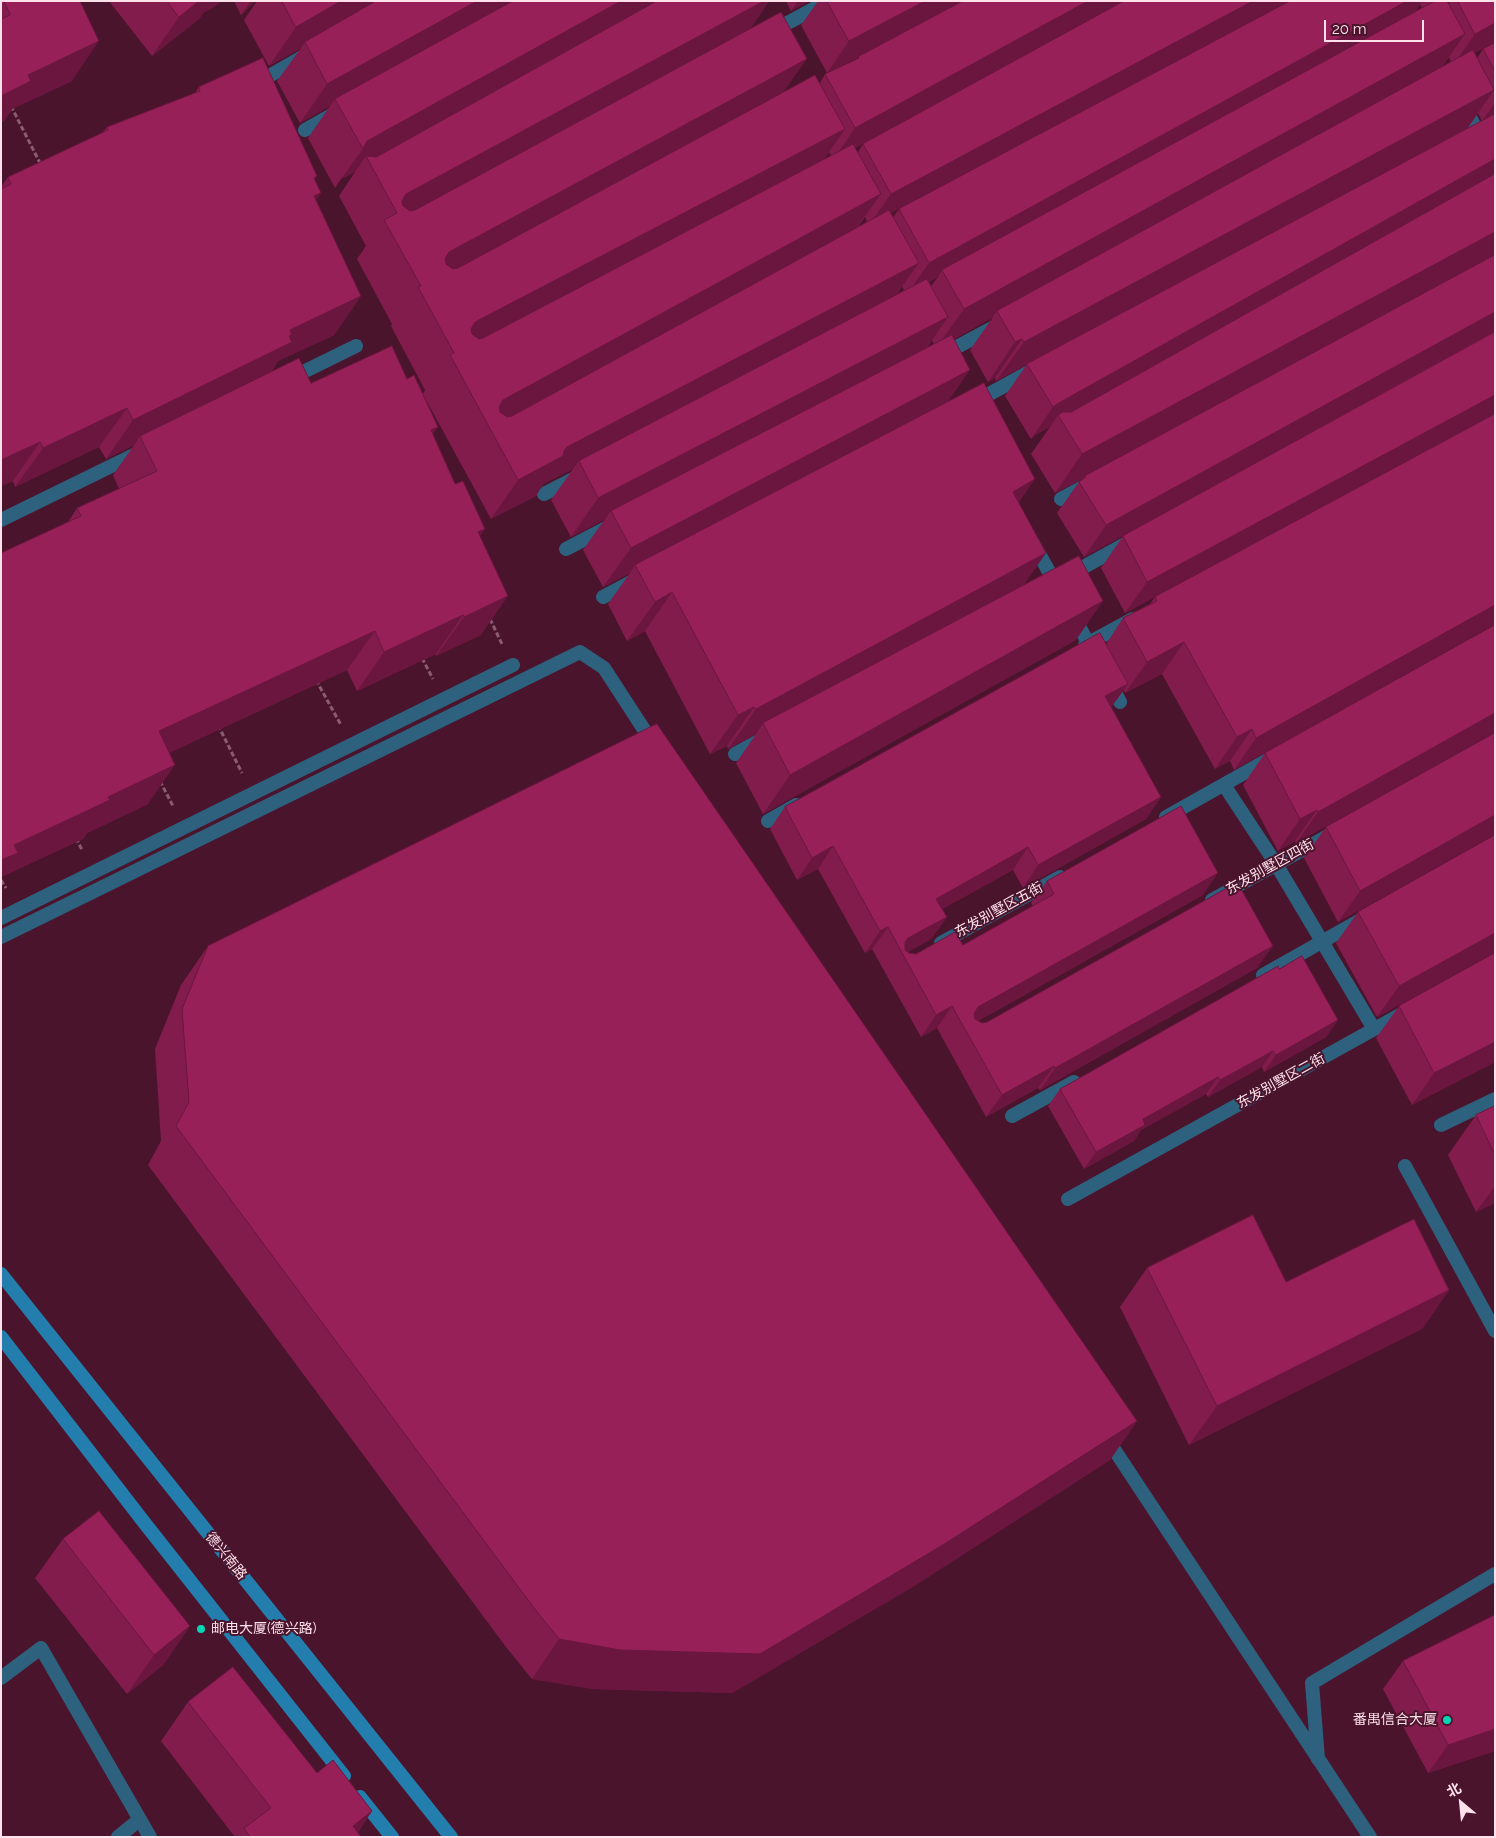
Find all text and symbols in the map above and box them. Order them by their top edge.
scale bar [1326,10,1426,42]
text: 20 m [1332,20,1367,38]
street label: 东发别墅区四街 [1223,836,1317,898]
street label: 东发别墅区五街 [952,879,1046,941]
street label: 东发别墅区二街 [1234,1050,1328,1112]
street label: 德兴南路 [202,1529,250,1583]
place label: 邮电大厦(德兴路) [211,1621,317,1637]
marker: 邮电大厦(德兴路) [195,1623,207,1635]
place label: 番禺信合大厦 [1353,1712,1437,1728]
marker: 番禺信合大厦 [1441,1714,1453,1726]
north arrow [1436,1778,1486,1828]
text: 北 [1444,1779,1464,1800]

